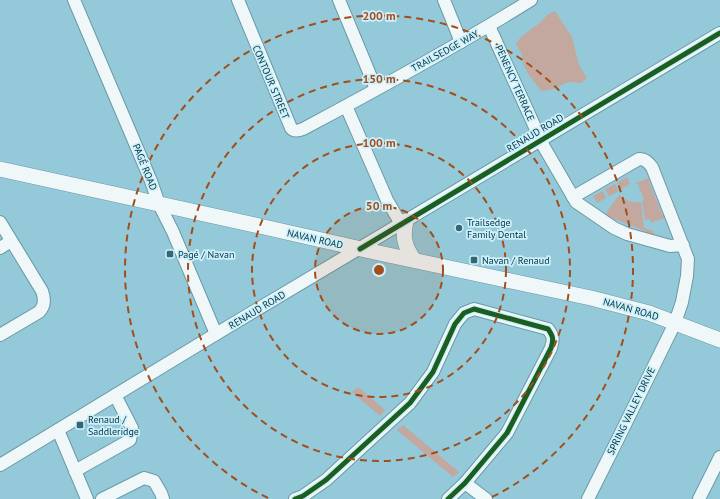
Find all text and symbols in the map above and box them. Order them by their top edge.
text: 200 m [362,8,396,23]
street label: TRAILSEDGE WAY [409,27,481,75]
street label: CONTOUR STREET [250,43,293,121]
street label: PENENCY TERRACE [492,43,538,123]
text: 150 m [362,71,396,86]
street label: RENAUD ROAD [504,111,566,155]
text: 100 m [362,135,396,150]
street label: PAGÉ ROAD [130,142,160,192]
text: 50 m [366,198,392,213]
place label: Trailsedge Family Dental [467,216,526,241]
marker: Trailsedge Family Dental [454,223,464,233]
street label: NAVAN ROAD [286,226,344,252]
place label: Pagé / Navan [178,248,234,261]
marker: Pagé / Navan [165,249,175,259]
place label: Navan / Renaud [482,254,550,267]
marker: Navan / Renaud [469,255,479,265]
centre of rings [372,263,386,277]
street label: RENAUD ROAD [226,288,288,332]
street label: NAVAN ROAD [602,295,660,323]
street label: SPRING VALLEY DRIVE [604,365,658,457]
place label: Renaud / Saddleridge [88,413,139,438]
marker: Renaud / Saddleridge [75,420,85,430]

